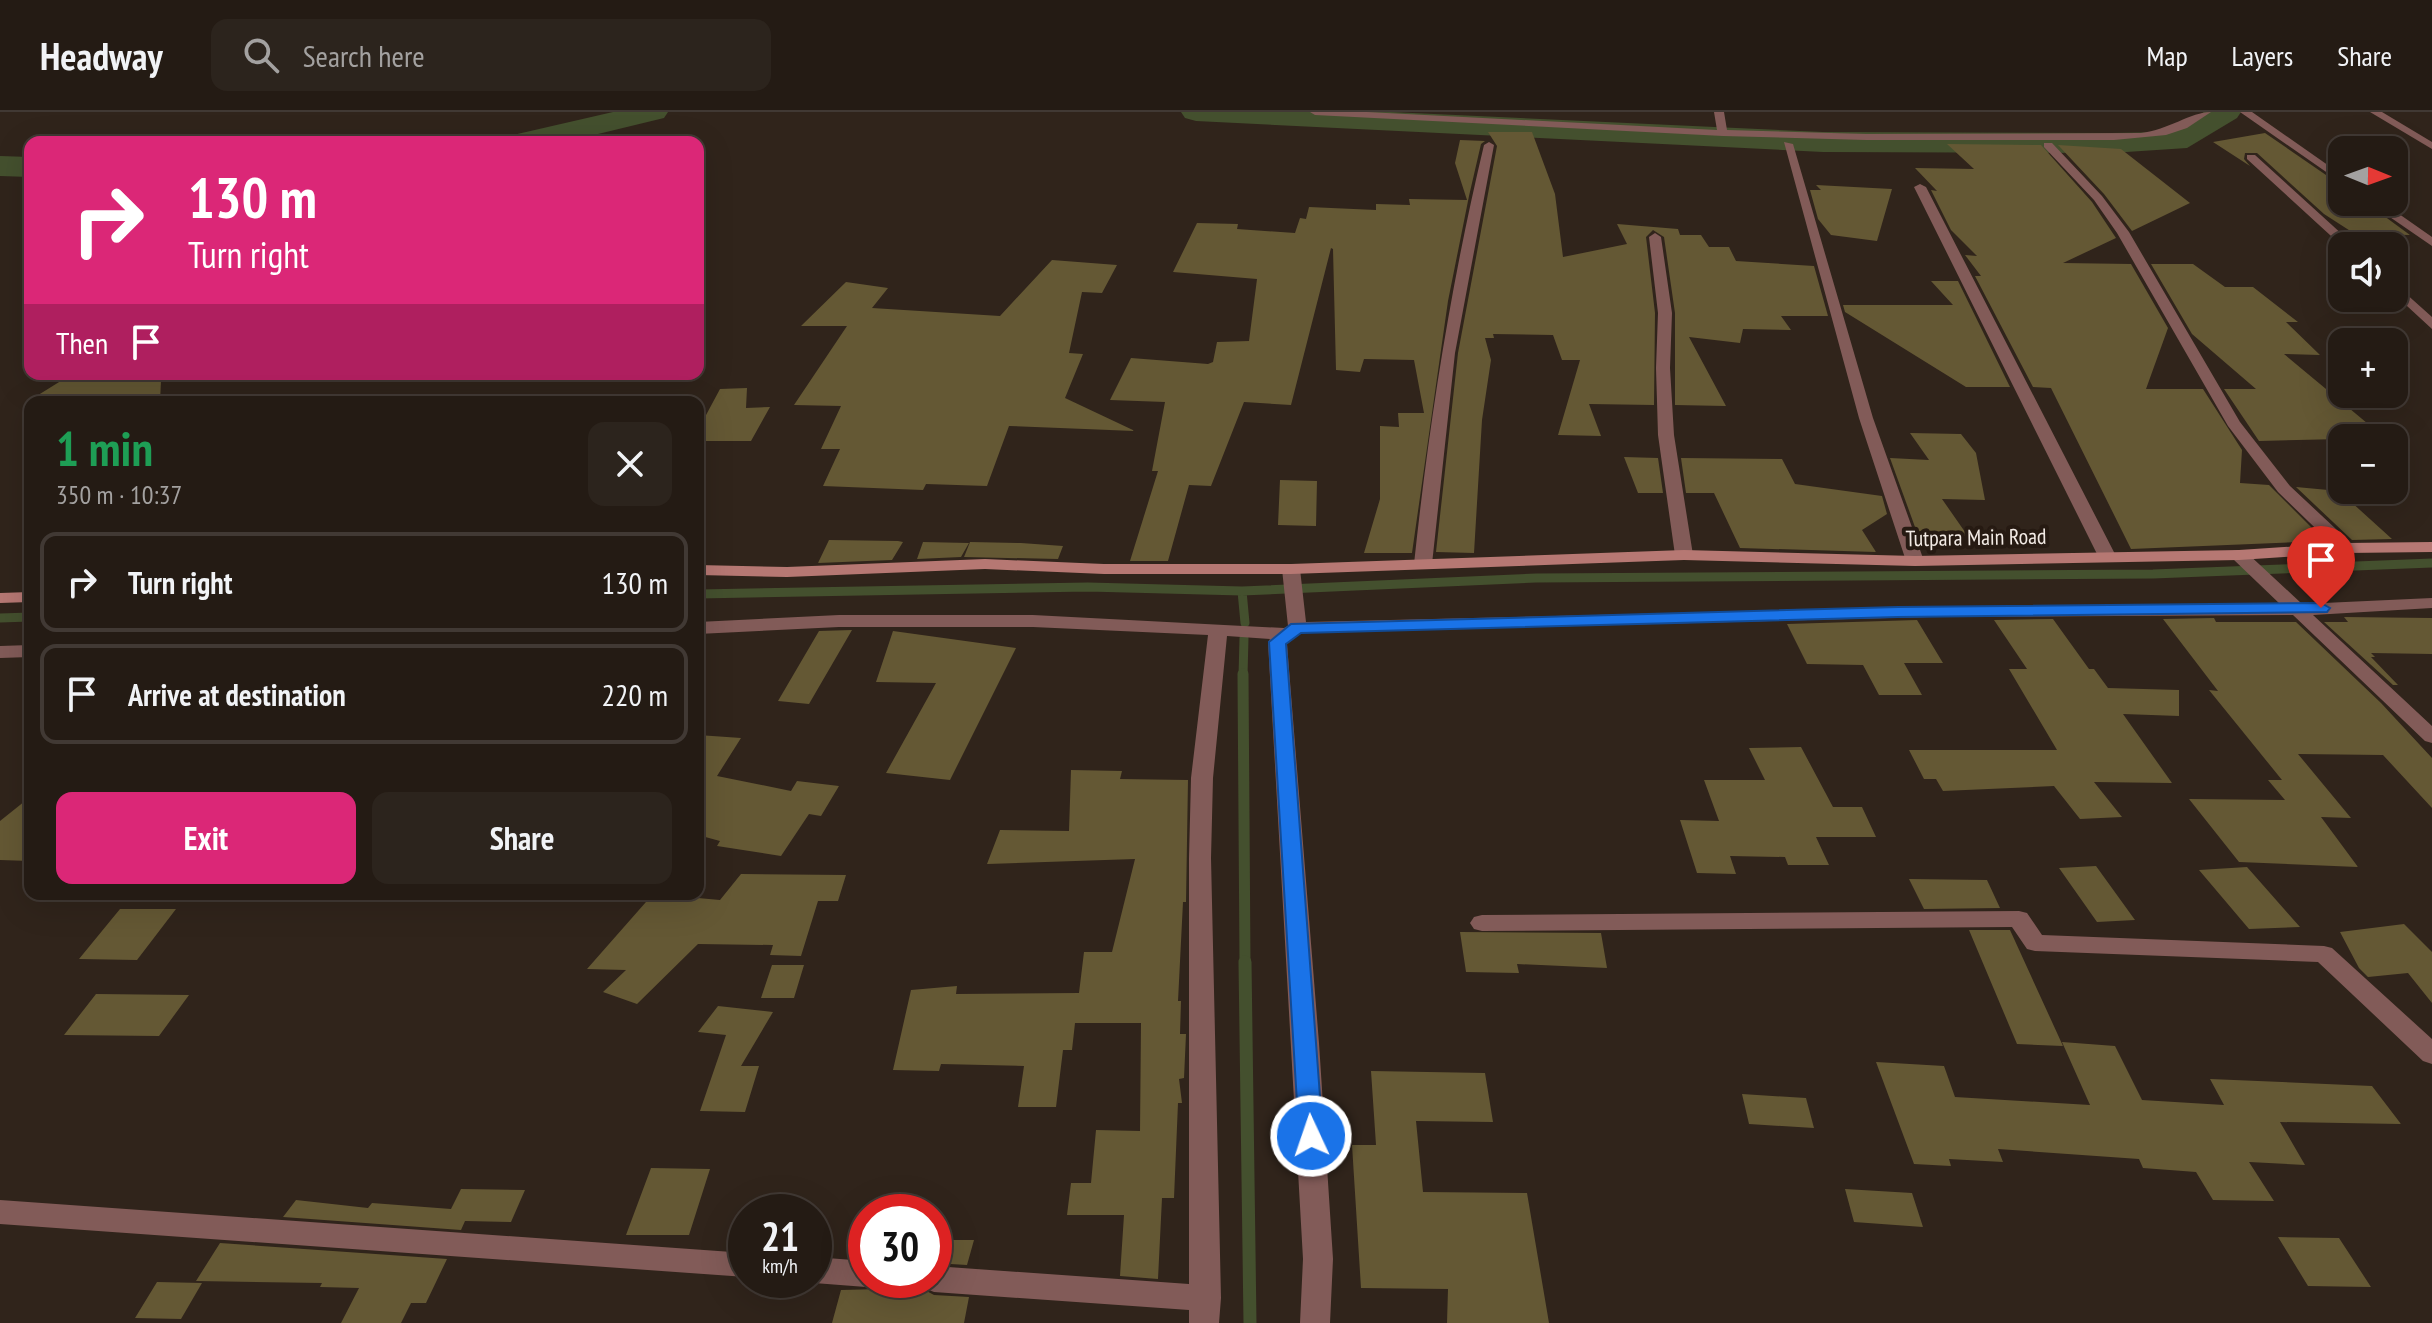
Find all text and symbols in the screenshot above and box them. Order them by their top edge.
search box [211,19,771,91]
text: Headway [40,31,163,80]
icon: search [239,33,283,77]
text: Search here [303,36,425,75]
text: Map [2146,37,2188,74]
text: Layers [2232,37,2293,74]
text: Share [2337,37,2392,74]
north arrow [2328,136,2408,216]
map controls [2328,136,2408,504]
text: 130 m [188,161,317,233]
icon: right [56,168,160,272]
text: Turn right [188,231,309,278]
button: sound [2328,232,2408,312]
icon: arrive [124,320,168,364]
text: Then [56,323,108,362]
button: + [2328,328,2408,408]
text: 1 min [56,417,153,479]
button: close [588,422,672,506]
button: − [2328,424,2408,504]
text: 350 m · 10:37 [56,478,182,511]
street label: Tutpara Main Road [1905,522,2047,552]
pin [2287,526,2355,608]
icon: arrive [2299,538,2343,582]
icon: right [60,560,104,604]
text: Turn right [128,563,232,602]
text: 130 m [602,563,668,602]
icon: arrive [60,672,104,716]
text: Arrive at destination [128,675,346,714]
text: 220 m [602,675,668,714]
button: Exit [56,792,356,884]
button: Share [372,792,672,884]
position arrow [1269,1094,1353,1178]
speed limit sign: 30 [848,1194,952,1298]
text: 21 [761,1210,799,1262]
text: km/h [762,1253,798,1279]

